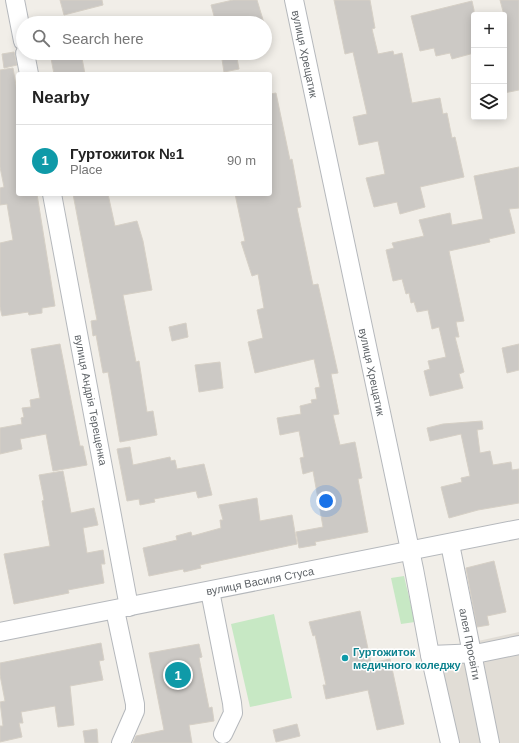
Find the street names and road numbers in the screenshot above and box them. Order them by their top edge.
street label: вулиця Хрещатик [290,9,320,99]
street label: вулиця Хрещатик [357,327,387,417]
street label: вулиця Андрія Терещенка [72,334,110,467]
street label: вулиця Василя Стуса [205,565,316,597]
street label: алея Просвіти [457,607,483,681]

